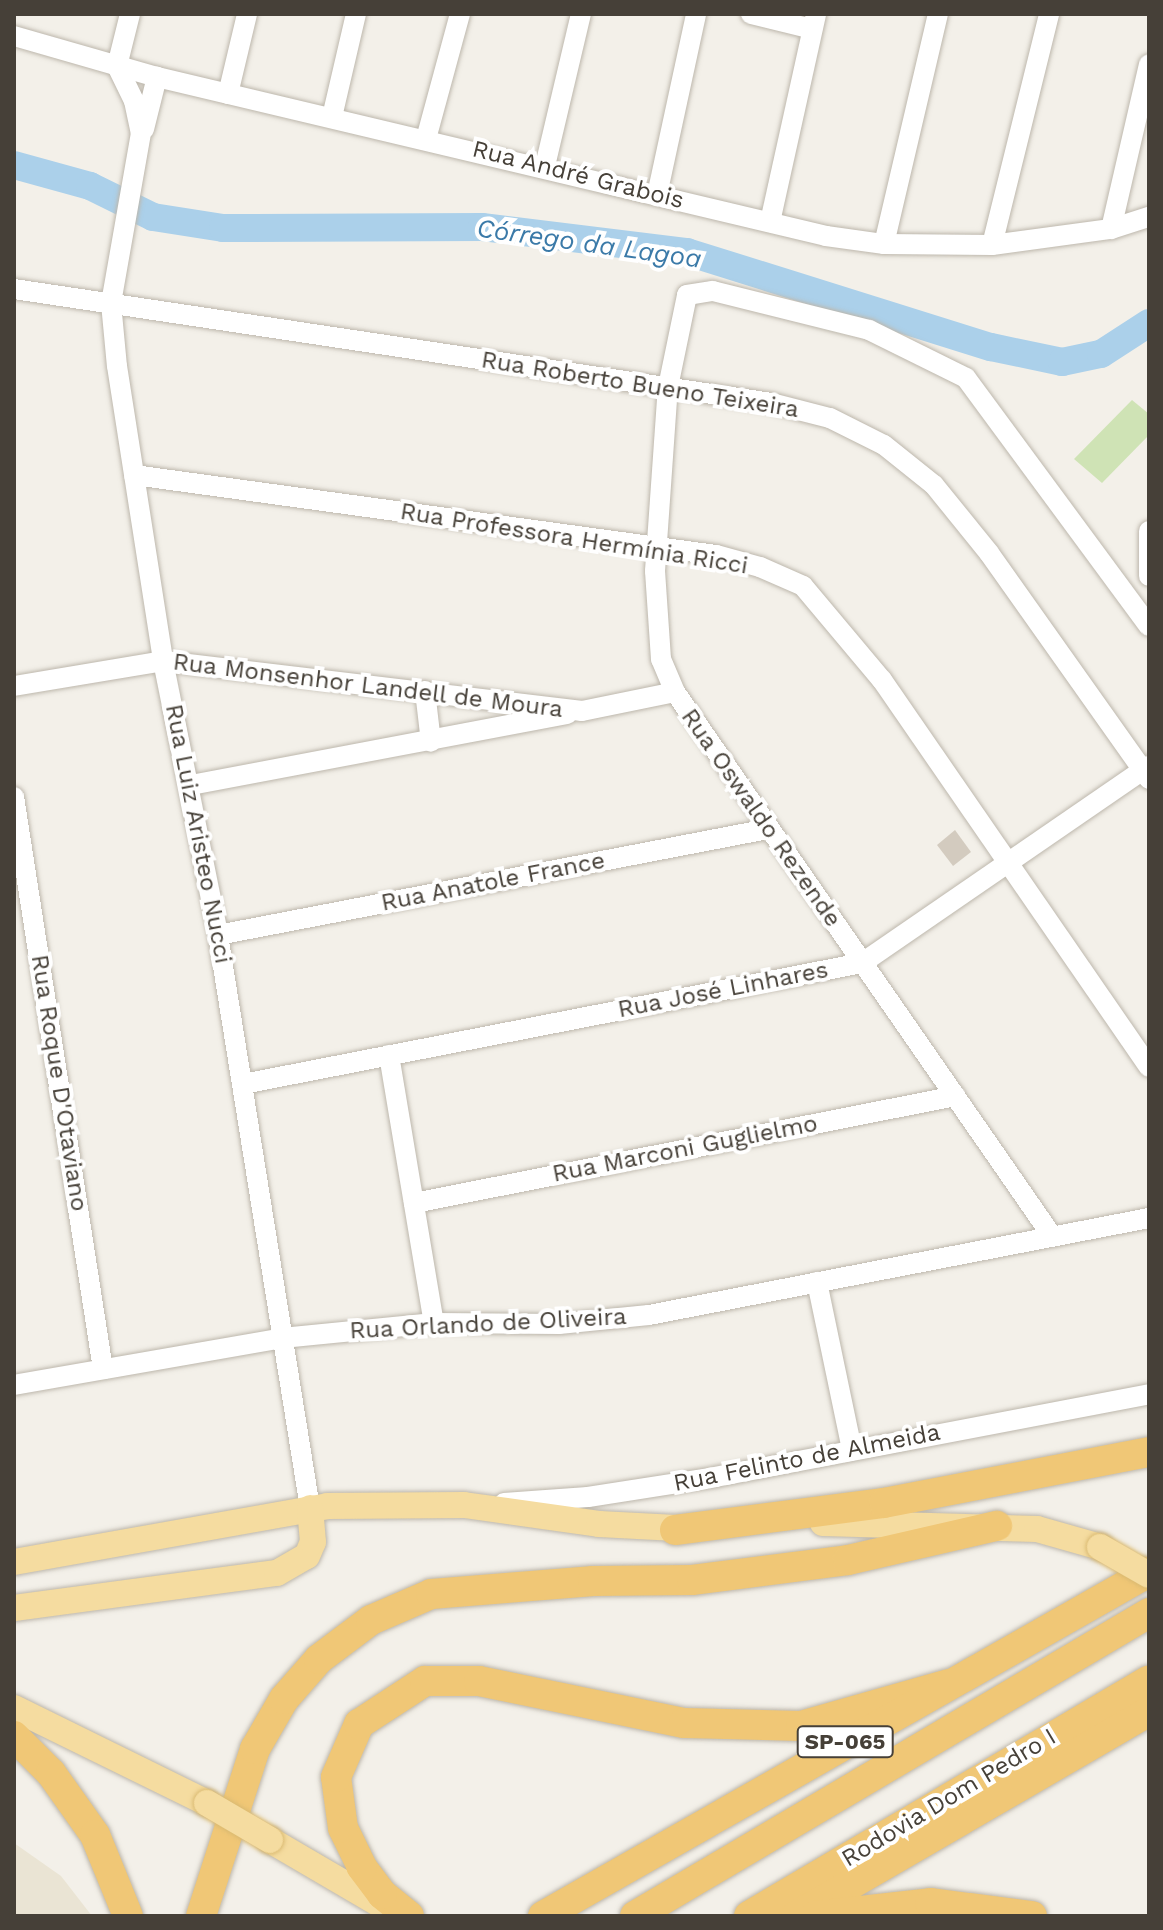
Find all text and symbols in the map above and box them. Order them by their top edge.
street label: Rua André Grabois [469,135,687,215]
water label: Córrego da Lagoa [475,213,703,275]
street label: Rua Roberto Bueno Teixeira [479,346,801,424]
street label: Rua Professora Hermínia Ricci [397,497,751,581]
street label: Rua Monsenhor Landell de Moura [170,648,566,724]
street label: Rua Luiz Aristeo Nucci [159,701,237,967]
street label: Rua Oswaldo Rezende [675,703,847,933]
street label: Rua Anatole France [378,846,608,918]
street label: Rua Roque D'Otaviano [24,952,94,1214]
street label: Rua José Linhares [615,955,831,1025]
street label: Rua Marconi Guglielmo [550,1109,820,1189]
street label: Rua Orlando de Oliveira [349,1302,627,1346]
street label: Rua Felinto de Almeida [671,1418,943,1498]
street label: Rodovia Dom Pedro I [836,1723,1062,1873]
road number: SP-065 [795,1724,895,1760]

